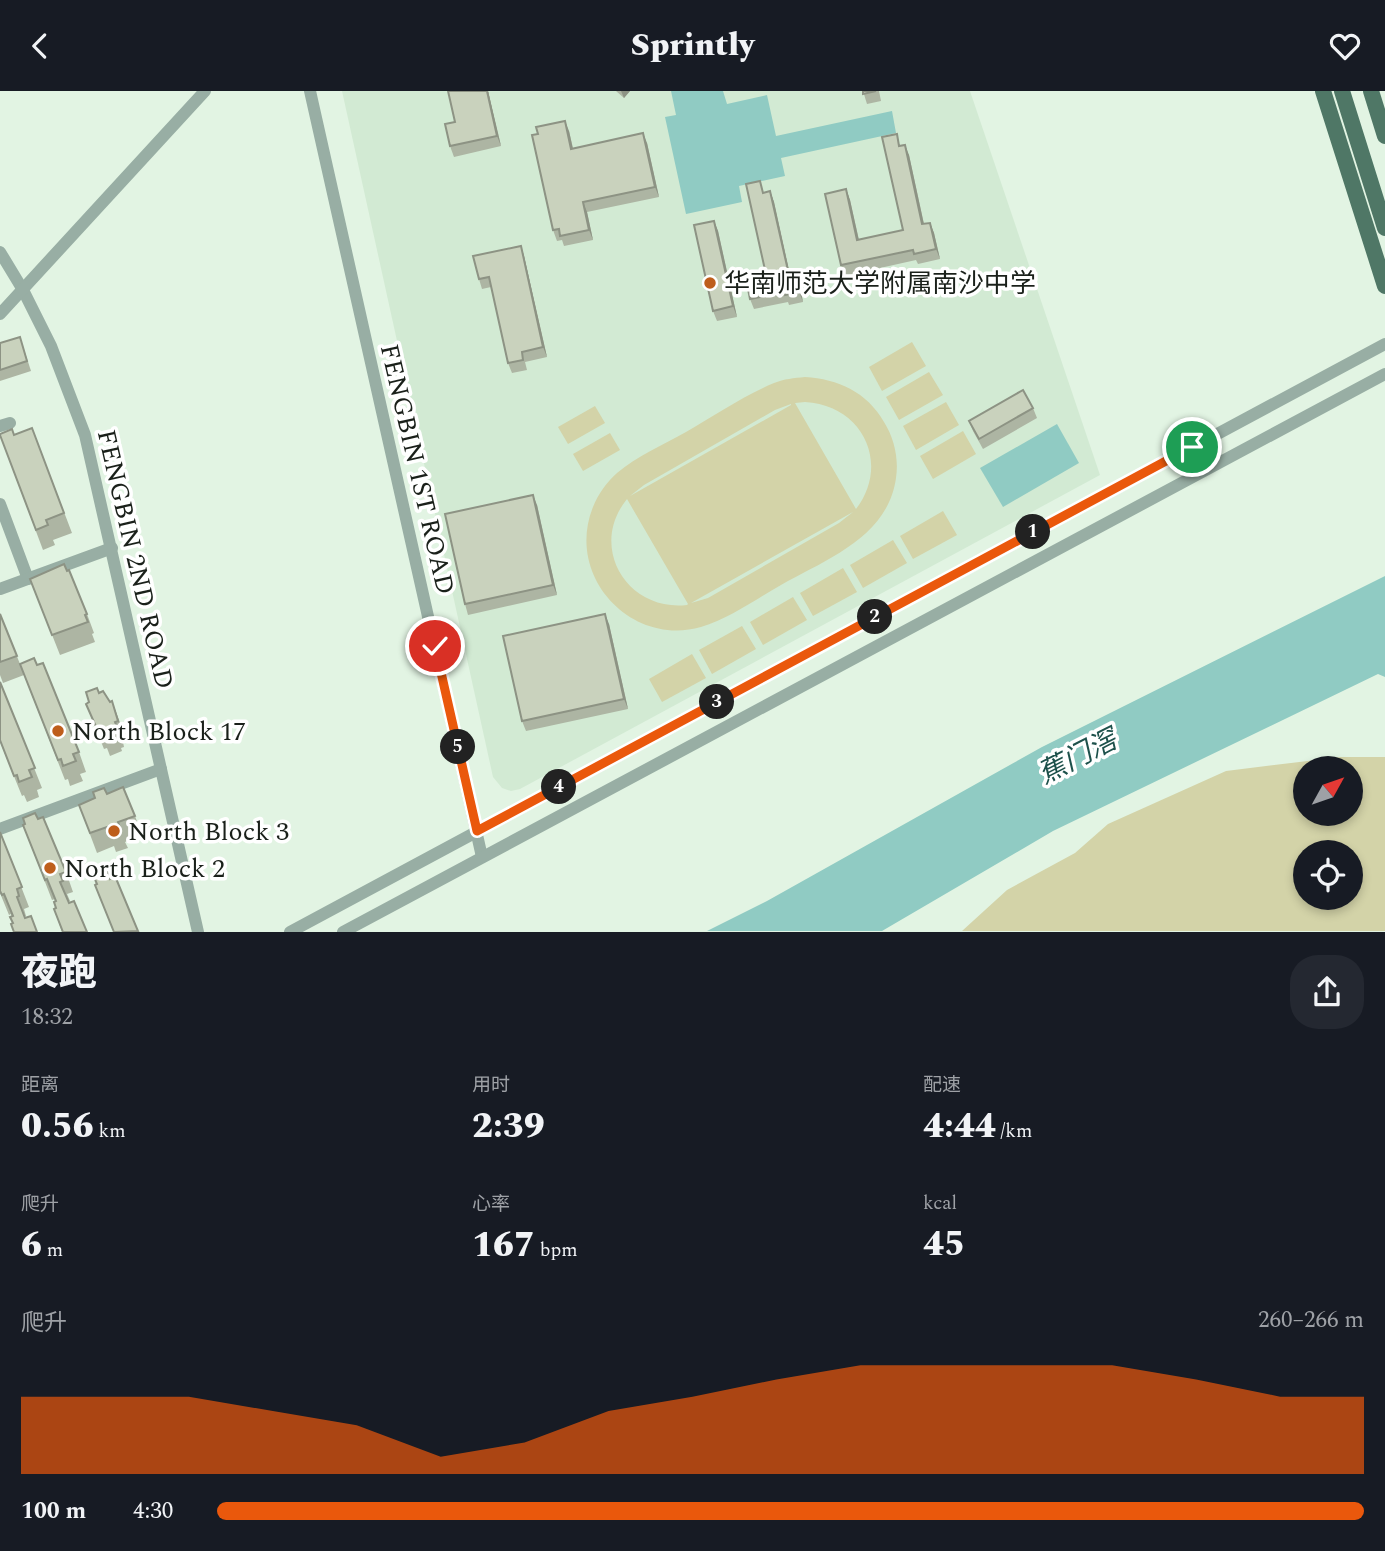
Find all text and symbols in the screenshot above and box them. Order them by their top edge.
text: Sprintly [631,21,754,70]
icon: back [21,27,59,65]
icon: heart [1326,27,1364,65]
place label: 华南师范大学附属南沙中学 [724,264,1036,304]
marker: 华南师范大学附属南沙中学 [702,275,718,291]
street label: FENGBIN 1ST ROAD [369,340,465,598]
pin [1162,417,1222,477]
street label: FENGBIN 2ND ROAD [86,425,184,693]
icon: arrive [1173,428,1211,466]
pin: 1 [1016,515,1050,549]
text: 1 [1027,517,1038,546]
pin: 2 [858,599,892,635]
text: 2 [869,602,880,631]
pin [405,616,465,676]
icon: check [416,627,454,665]
pin: 3 [700,685,734,719]
text: 3 [711,687,722,716]
place label: North Block 17 [72,712,246,752]
water label: 蕉门滘 [1030,717,1128,796]
marker: North Block 17 [50,723,66,739]
pin: 5 [440,729,476,765]
text: 5 [452,732,463,761]
north arrow [1293,756,1363,826]
map controls [1293,756,1363,910]
pin: 4 [542,769,576,805]
text: 4 [553,772,564,801]
place label: North Block 3 [128,812,289,852]
marker: North Block 3 [106,823,122,839]
button: locate [1293,840,1363,910]
place label: North Block 2 [64,849,225,889]
marker: North Block 2 [42,860,58,876]
text: 夜跑 [21,945,97,1003]
button: share [1290,955,1364,1029]
text: 18:32 [21,1000,73,1035]
text: 距离 [21,1071,59,1100]
text: 用时 [472,1071,510,1100]
text: 配速 [923,1071,961,1100]
text: 0.56 [21,1100,94,1153]
text: 2:39 [472,1100,545,1153]
text: 4:44 [923,1100,996,1153]
text: km [94,1117,126,1146]
text: /km [996,1117,1032,1146]
text: kcal [923,1189,957,1218]
text: 爬升 [21,1190,59,1219]
text: 心率 [472,1190,510,1219]
text: 45 [923,1218,965,1271]
text: 6 [21,1219,42,1272]
text: 167 [472,1219,535,1272]
text: m [42,1236,63,1265]
text: bpm [535,1236,578,1265]
text: 260–266 m [1258,1303,1364,1338]
text: 爬升 [21,1306,67,1341]
text: 100 m [21,1494,86,1529]
text: 4:30 [133,1494,173,1529]

